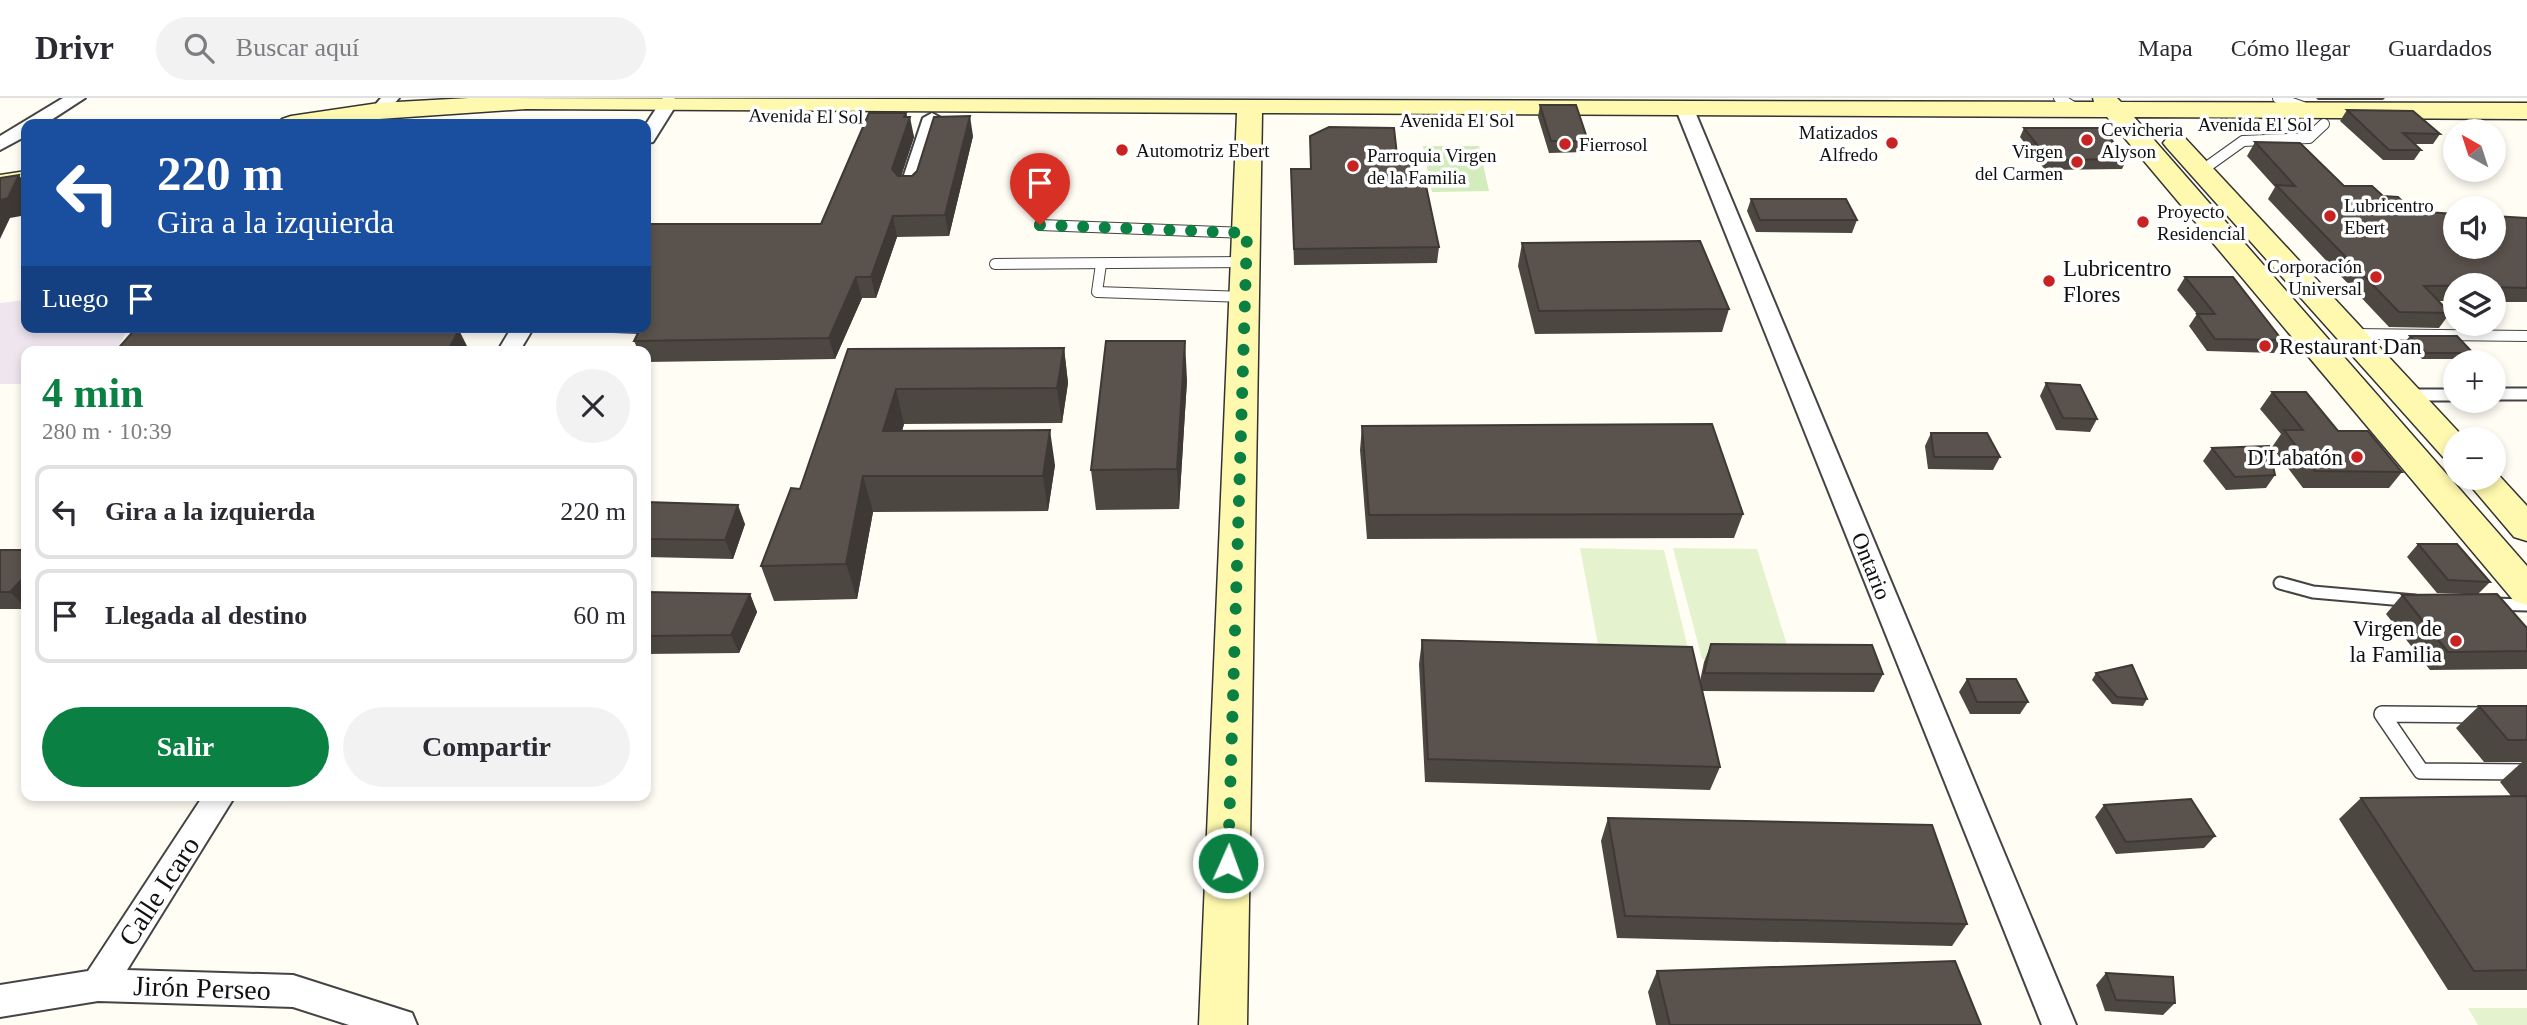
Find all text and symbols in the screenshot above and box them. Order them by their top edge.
search box [156,17,646,80]
icon: search [180,29,218,67]
text: Drivr [35,30,114,66]
text: Buscar aquí [236,33,359,62]
text: Mapa [2138,35,2193,61]
text: Cómo llegar [2231,35,2350,61]
text: Guardados [2388,35,2492,61]
street label: Avenida El Sol [748,105,864,127]
street label: Avenida El Sol [1400,110,1514,131]
street label: Avenida El Sol [2198,114,2312,135]
place label: Cevicheria Alyson [2101,119,2184,162]
north arrow [2443,119,2506,182]
map controls [2443,119,2506,490]
place label: Matizados Alfredo [1799,122,1878,165]
marker: Cevicheria Alyson [2079,132,2095,148]
place label: Fierrosol [1579,134,1648,155]
marker: Matizados Alfredo [1884,135,1900,151]
marker: Fierrosol [1557,136,1573,152]
place label: Automotriz Ebert [1136,140,1270,161]
place label: Virgen del Carmen [1975,141,2063,184]
marker: Automotriz Ebert [1114,142,1130,158]
place label: Parroquia Virgen de la Familia [1367,145,1497,188]
text: 220 m [157,146,284,201]
icon: left [42,147,133,238]
pin [1010,153,1070,225]
marker: Virgen del Carmen [2069,154,2085,170]
marker: Parroquia Virgen de la Familia [1345,158,1361,174]
icon: arrive [1021,164,1059,202]
place label: Lubricentro Ebert [2344,195,2434,238]
button: sound [2443,196,2506,259]
place label: Proyecto Residencial [2157,201,2246,244]
text: Gira a la izquierda [157,204,394,240]
marker: Lubricentro Ebert [2322,208,2338,224]
marker: Proyecto Residencial [2135,214,2151,230]
place label: Lubricentro Flores [2063,256,2172,307]
place label: Corporación Universal [2267,256,2362,299]
marker: Corporación Universal [2368,269,2384,285]
marker: Lubricentro Flores [2041,273,2057,289]
button: layers [2443,273,2506,336]
icon: arrive [122,280,160,318]
text: Luego [42,284,108,313]
place label: Restaurant Dan [2279,334,2422,359]
marker: Restaurant Dan [2257,338,2273,354]
button: + [2443,350,2506,413]
button: close [556,369,630,443]
text: 4 min [42,370,144,416]
text: 280 m · 10:39 [42,419,172,444]
button: − [2443,427,2506,490]
place label: D'Labatón [2247,445,2343,470]
marker: D'Labatón [2349,449,2365,465]
icon: left [46,493,84,531]
text: Gira a la izquierda [105,497,315,526]
text: 220 m [560,497,626,526]
street label: Ontario [1846,529,1896,603]
icon: arrive [46,597,84,635]
text: Llegada al destino [105,601,307,630]
text: 60 m [573,601,626,630]
place label: Virgen de la Familia [2349,616,2442,667]
marker: Virgen de la Familia [2448,633,2464,649]
button: Salir [42,707,329,787]
button: Compartir [343,707,630,787]
position arrow [1191,826,1265,900]
street label: Calle Icaro [112,831,206,951]
street label: Jirón Perseo [133,970,271,1006]

